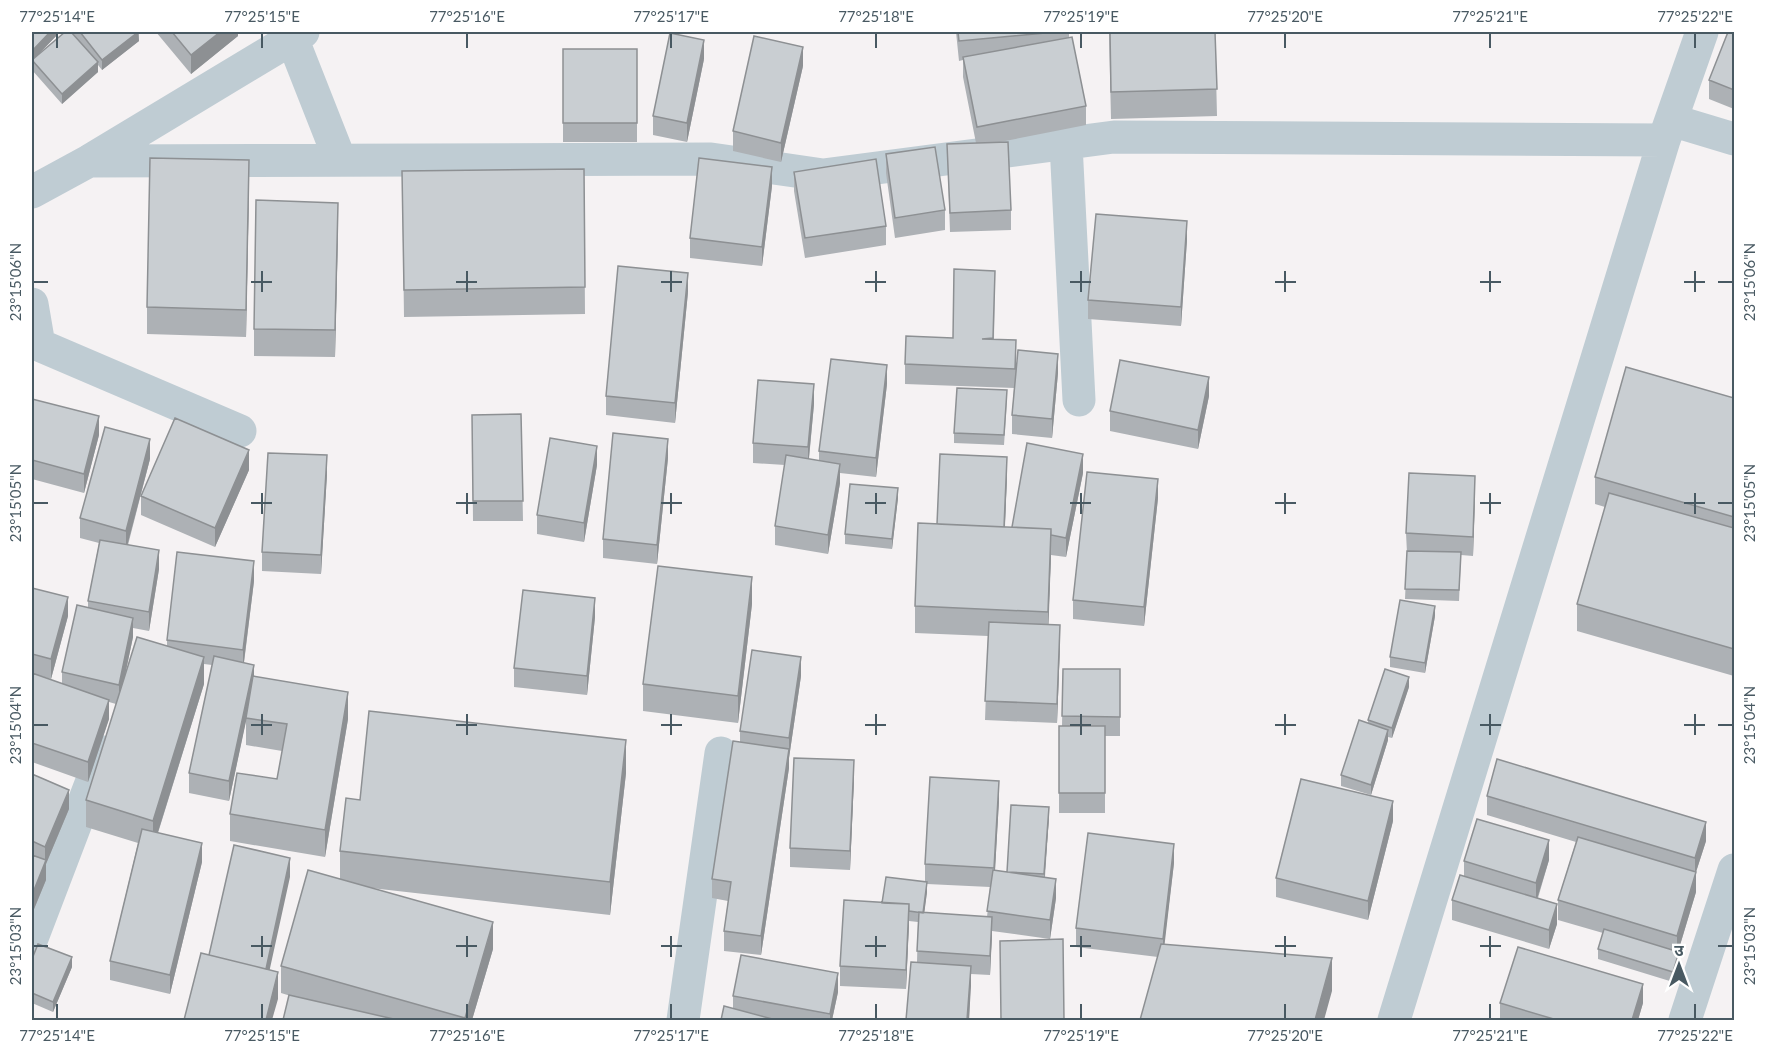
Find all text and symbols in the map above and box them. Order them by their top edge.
text: 77°25'14"E [19,7,95,25]
text: 77°25'15"E [224,7,300,25]
text: 77°25'16"E [429,7,505,25]
text: 77°25'17"E [633,7,709,25]
text: 77°25'18"E [838,7,914,25]
text: 77°25'19"E [1043,7,1119,25]
text: 77°25'20"E [1247,7,1323,25]
text: 77°25'21"E [1452,7,1528,25]
text: 77°25'22"E [1657,7,1733,25]
text: 23°15'06"N [6,243,24,321]
text: 23°15'06"N [1740,243,1758,321]
text: 23°15'05"N [6,464,24,542]
text: 23°15'05"N [1740,464,1758,542]
text: 23°15'04"N [6,686,24,764]
text: 23°15'04"N [1740,686,1758,764]
text: 23°15'03"N [6,907,24,985]
text: 23°15'03"N [1740,907,1758,985]
north arrow [1649,935,1709,995]
text: उ [1674,940,1684,959]
text: 77°25'14"E [19,1026,95,1044]
text: 77°25'15"E [224,1026,300,1044]
text: 77°25'16"E [429,1026,505,1044]
text: 77°25'17"E [633,1026,709,1044]
text: 77°25'18"E [838,1026,914,1044]
text: 77°25'19"E [1043,1026,1119,1044]
text: 77°25'20"E [1247,1026,1323,1044]
text: 77°25'21"E [1452,1026,1528,1044]
text: 77°25'22"E [1657,1026,1733,1044]

